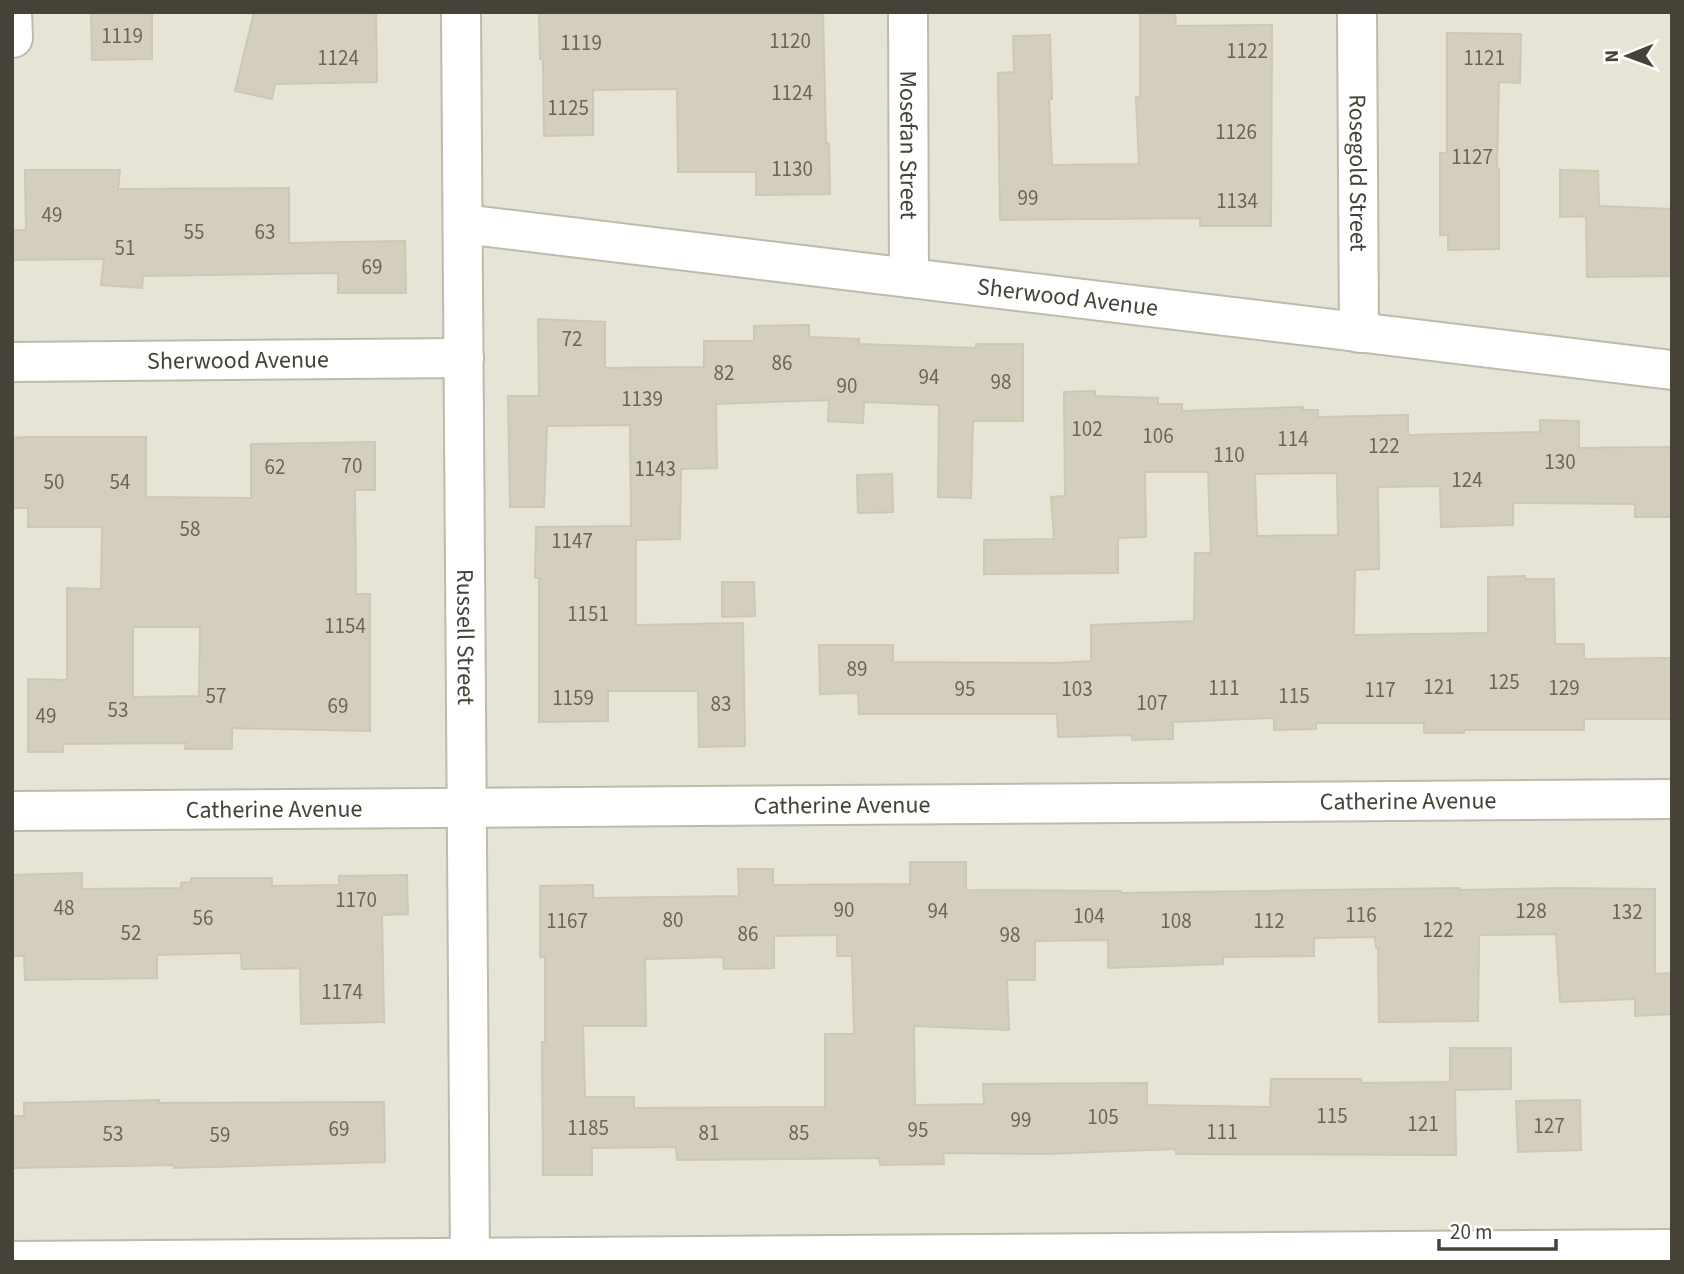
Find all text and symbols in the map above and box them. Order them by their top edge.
house number: 1119 [101,21,143,51]
north arrow [1593,21,1663,91]
house number: 1120 [769,26,811,56]
house number: 1119 [560,28,602,58]
house number: 1122 [1226,36,1268,66]
house number: 1124 [317,43,359,73]
house number: 1121 [1463,43,1505,73]
text: N [1599,50,1626,63]
street label: Mosefan Street [890,70,926,220]
house number: 1124 [771,78,813,108]
house number: 1125 [547,93,589,123]
street label: Rosegold Street [1340,94,1375,252]
house number: 1126 [1215,117,1257,147]
house number: 1127 [1451,142,1493,172]
house number: 1130 [771,154,813,184]
house number: 99 [1018,183,1038,213]
house number: 1134 [1216,186,1258,216]
house number: 49 [42,200,62,230]
house number: 55 [184,217,204,247]
house number: 63 [255,217,275,247]
house number: 51 [115,233,135,263]
house number: 69 [362,252,382,282]
street label: Sherwood Avenue [975,269,1160,326]
house number: 72 [562,324,582,354]
street label: Sherwood Avenue [147,342,329,379]
house number: 86 [772,348,792,378]
house number: 82 [714,358,734,388]
house number: 94 [919,362,939,392]
house number: 98 [991,367,1011,397]
house number: 90 [837,371,857,401]
house number: 1139 [621,384,663,414]
house number: 102 [1071,414,1103,444]
house number: 106 [1142,421,1174,451]
house number: 114 [1277,424,1309,454]
house number: 122 [1368,431,1400,461]
house number: 110 [1213,440,1245,470]
house number: 130 [1544,447,1576,477]
house number: 70 [342,451,362,481]
house number: 62 [265,452,285,482]
house number: 1143 [634,454,676,484]
house number: 124 [1451,465,1483,495]
house number: 50 [44,467,64,497]
house number: 54 [110,467,130,497]
house number: 58 [180,514,200,544]
house number: 1147 [551,526,593,556]
street label: Russell Street [447,569,483,705]
house number: 1151 [567,599,609,629]
house number: 1154 [324,611,366,641]
house number: 89 [847,654,867,684]
house number: 125 [1488,667,1520,697]
house number: 121 [1423,672,1455,702]
house number: 111 [1208,673,1240,703]
house number: 129 [1548,673,1580,703]
house number: 95 [955,674,975,704]
house number: 103 [1061,674,1093,704]
house number: 117 [1364,675,1396,705]
house number: 57 [206,681,226,711]
house number: 115 [1278,681,1310,711]
house number: 1159 [552,683,594,713]
house number: 107 [1136,688,1168,718]
house number: 83 [711,689,731,719]
house number: 69 [328,691,348,721]
house number: 53 [108,695,128,725]
house number: 49 [36,701,56,731]
street label: Catherine Avenue [1319,783,1496,820]
street label: Catherine Avenue [754,787,930,824]
street label: Catherine Avenue [186,791,362,828]
house number: 1170 [335,885,377,915]
house number: 48 [54,893,74,923]
house number: 90 [834,895,854,925]
house number: 94 [928,896,948,926]
house number: 128 [1515,896,1547,926]
house number: 132 [1611,897,1643,927]
house number: 116 [1345,900,1377,930]
house number: 104 [1073,901,1105,931]
house number: 56 [193,903,213,933]
house number: 80 [663,905,683,935]
house number: 1167 [546,906,588,936]
house number: 108 [1160,906,1192,936]
house number: 112 [1253,906,1285,936]
house number: 122 [1422,915,1454,945]
house number: 52 [121,918,141,948]
house number: 86 [738,919,758,949]
house number: 98 [1000,920,1020,950]
house number: 1174 [321,977,363,1007]
house number: 115 [1316,1101,1348,1131]
house number: 105 [1087,1102,1119,1132]
house number: 99 [1011,1105,1031,1135]
house number: 121 [1407,1109,1439,1139]
house number: 127 [1533,1111,1565,1141]
house number: 1185 [567,1113,609,1143]
house number: 69 [329,1114,349,1144]
house number: 95 [908,1115,928,1145]
house number: 111 [1206,1117,1238,1147]
house number: 81 [699,1118,719,1148]
house number: 85 [789,1118,809,1148]
house number: 53 [103,1119,123,1149]
house number: 59 [210,1120,230,1150]
scale bar [1439,1208,1556,1252]
text: 20 m [1450,1217,1492,1247]

